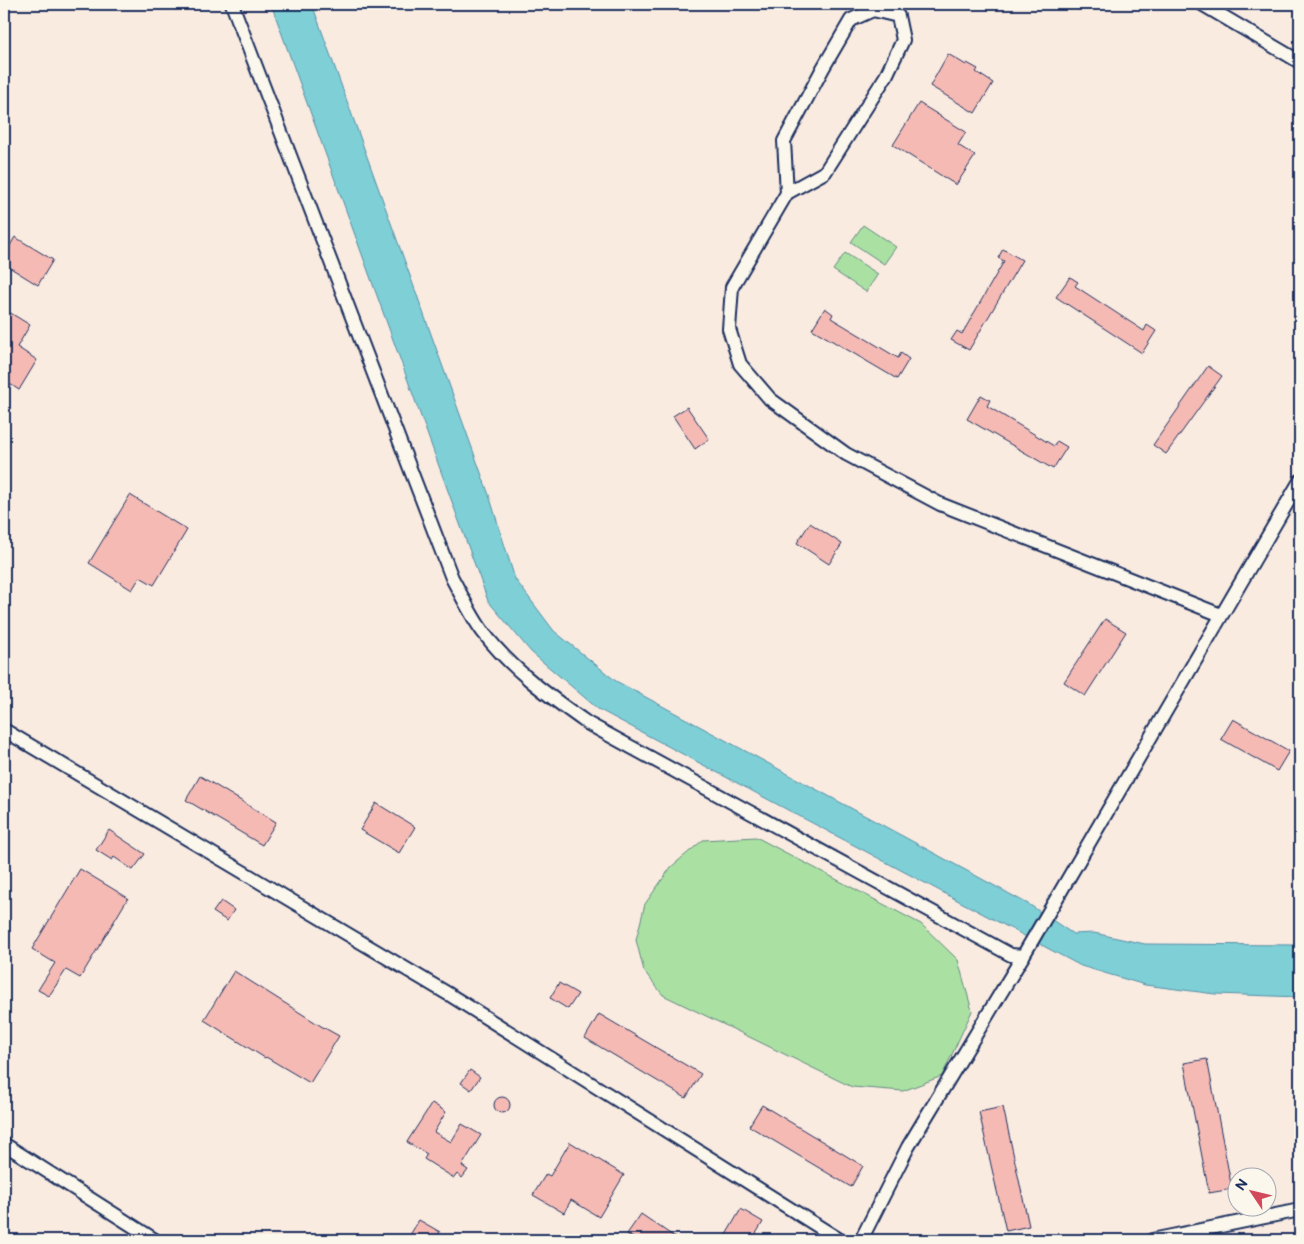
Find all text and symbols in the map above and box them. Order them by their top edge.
north arrow [1226,1166,1276,1216]
text: N [1232,1176,1252,1194]

